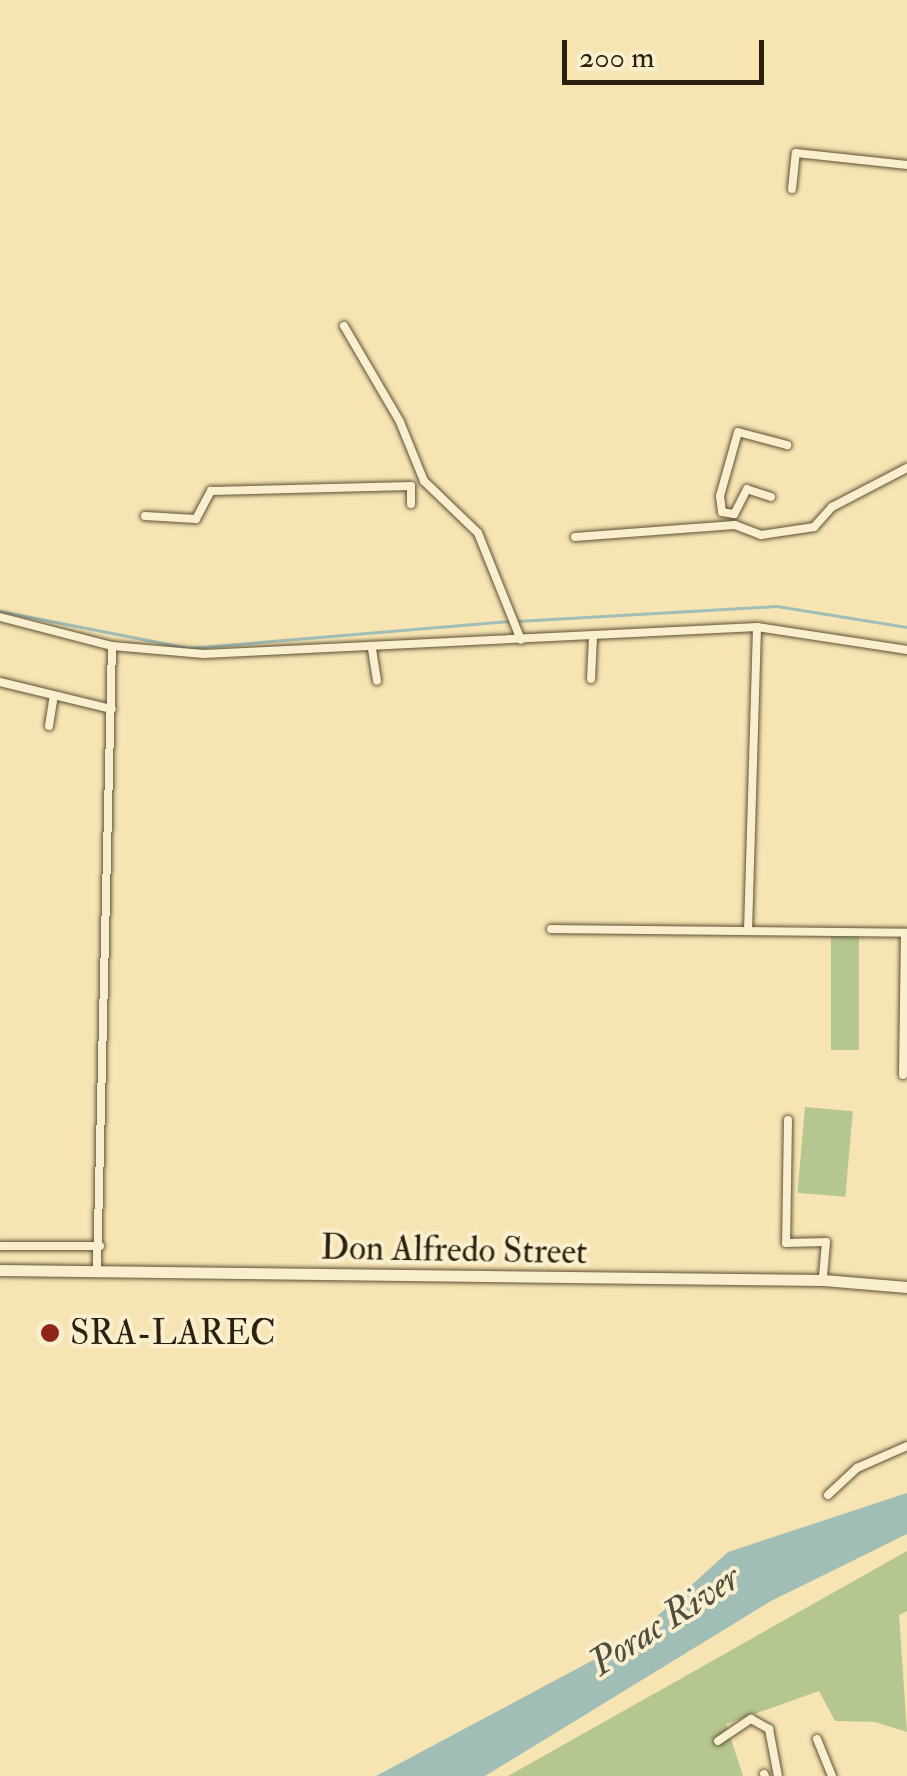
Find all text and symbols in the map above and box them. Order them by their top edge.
scale bar [567,20,770,82]
text: 200 m [579,39,655,76]
street label: Don Alfredo Street [320,1227,588,1273]
place label: SRA-LAREC [70,1312,276,1354]
marker: SRA-LAREC [39,1322,61,1344]
water label: Porac River [581,1556,749,1686]

